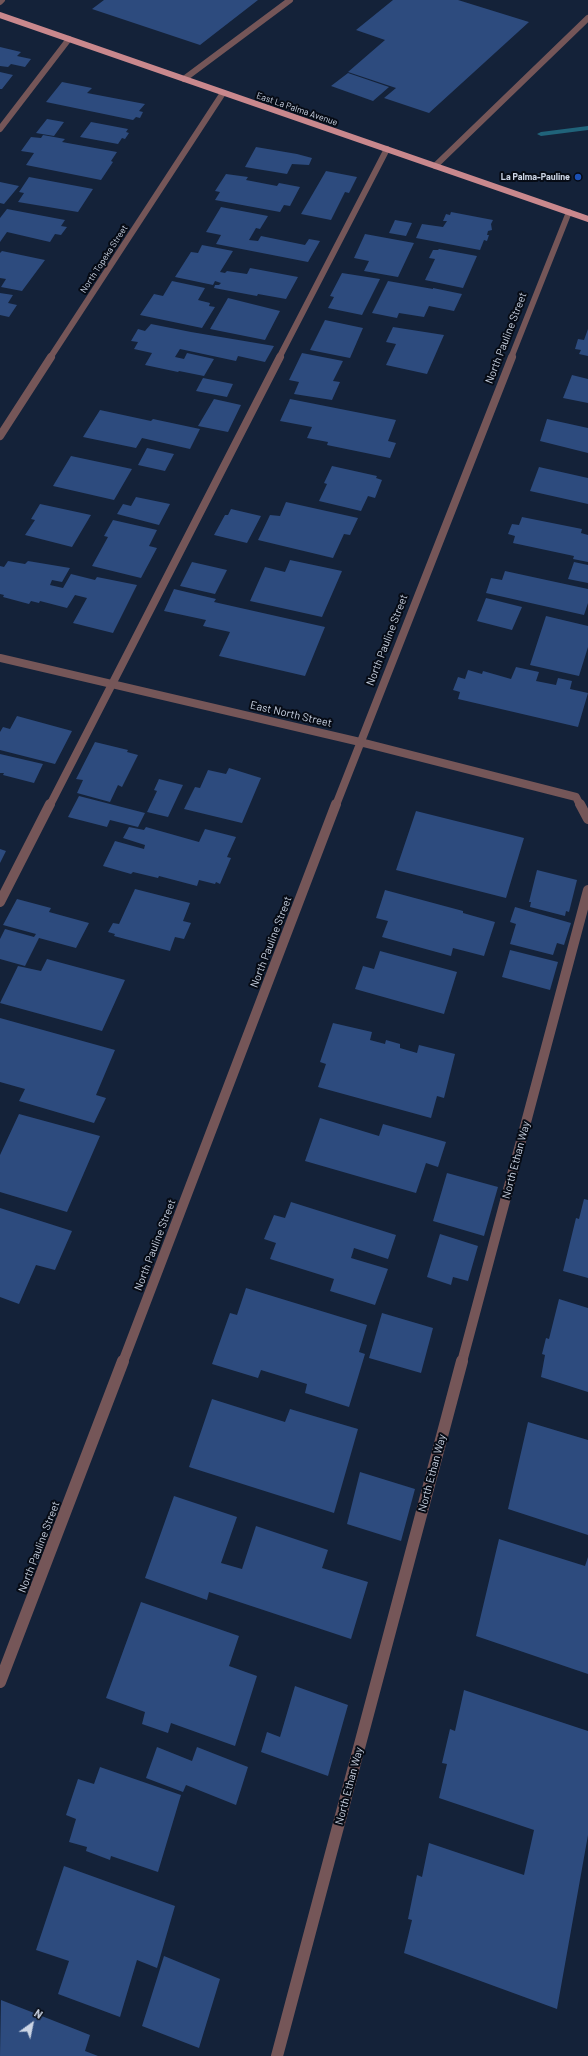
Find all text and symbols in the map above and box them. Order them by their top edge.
street label: East La Palma Avenue [255,90,339,128]
place label: La Palma-Pauline [501,172,570,182]
marker: La Palma-Pauline [573,172,583,182]
street label: North Topeka Street [78,223,130,295]
street label: North Pauline Street [482,290,530,386]
street label: North Pauline Street [363,592,411,688]
street label: East North Street [249,698,333,730]
street label: North Pauline Street [247,894,295,990]
street label: North Ethan Way [499,1120,533,1200]
street label: North Pauline Street [131,1197,179,1293]
street label: North Ethan Way [415,1433,449,1513]
street label: North Pauline Street [15,1499,63,1595]
street label: North Ethan Way [332,1746,366,1826]
north arrow [12,2004,52,2044]
text: N [32,2006,45,2021]

